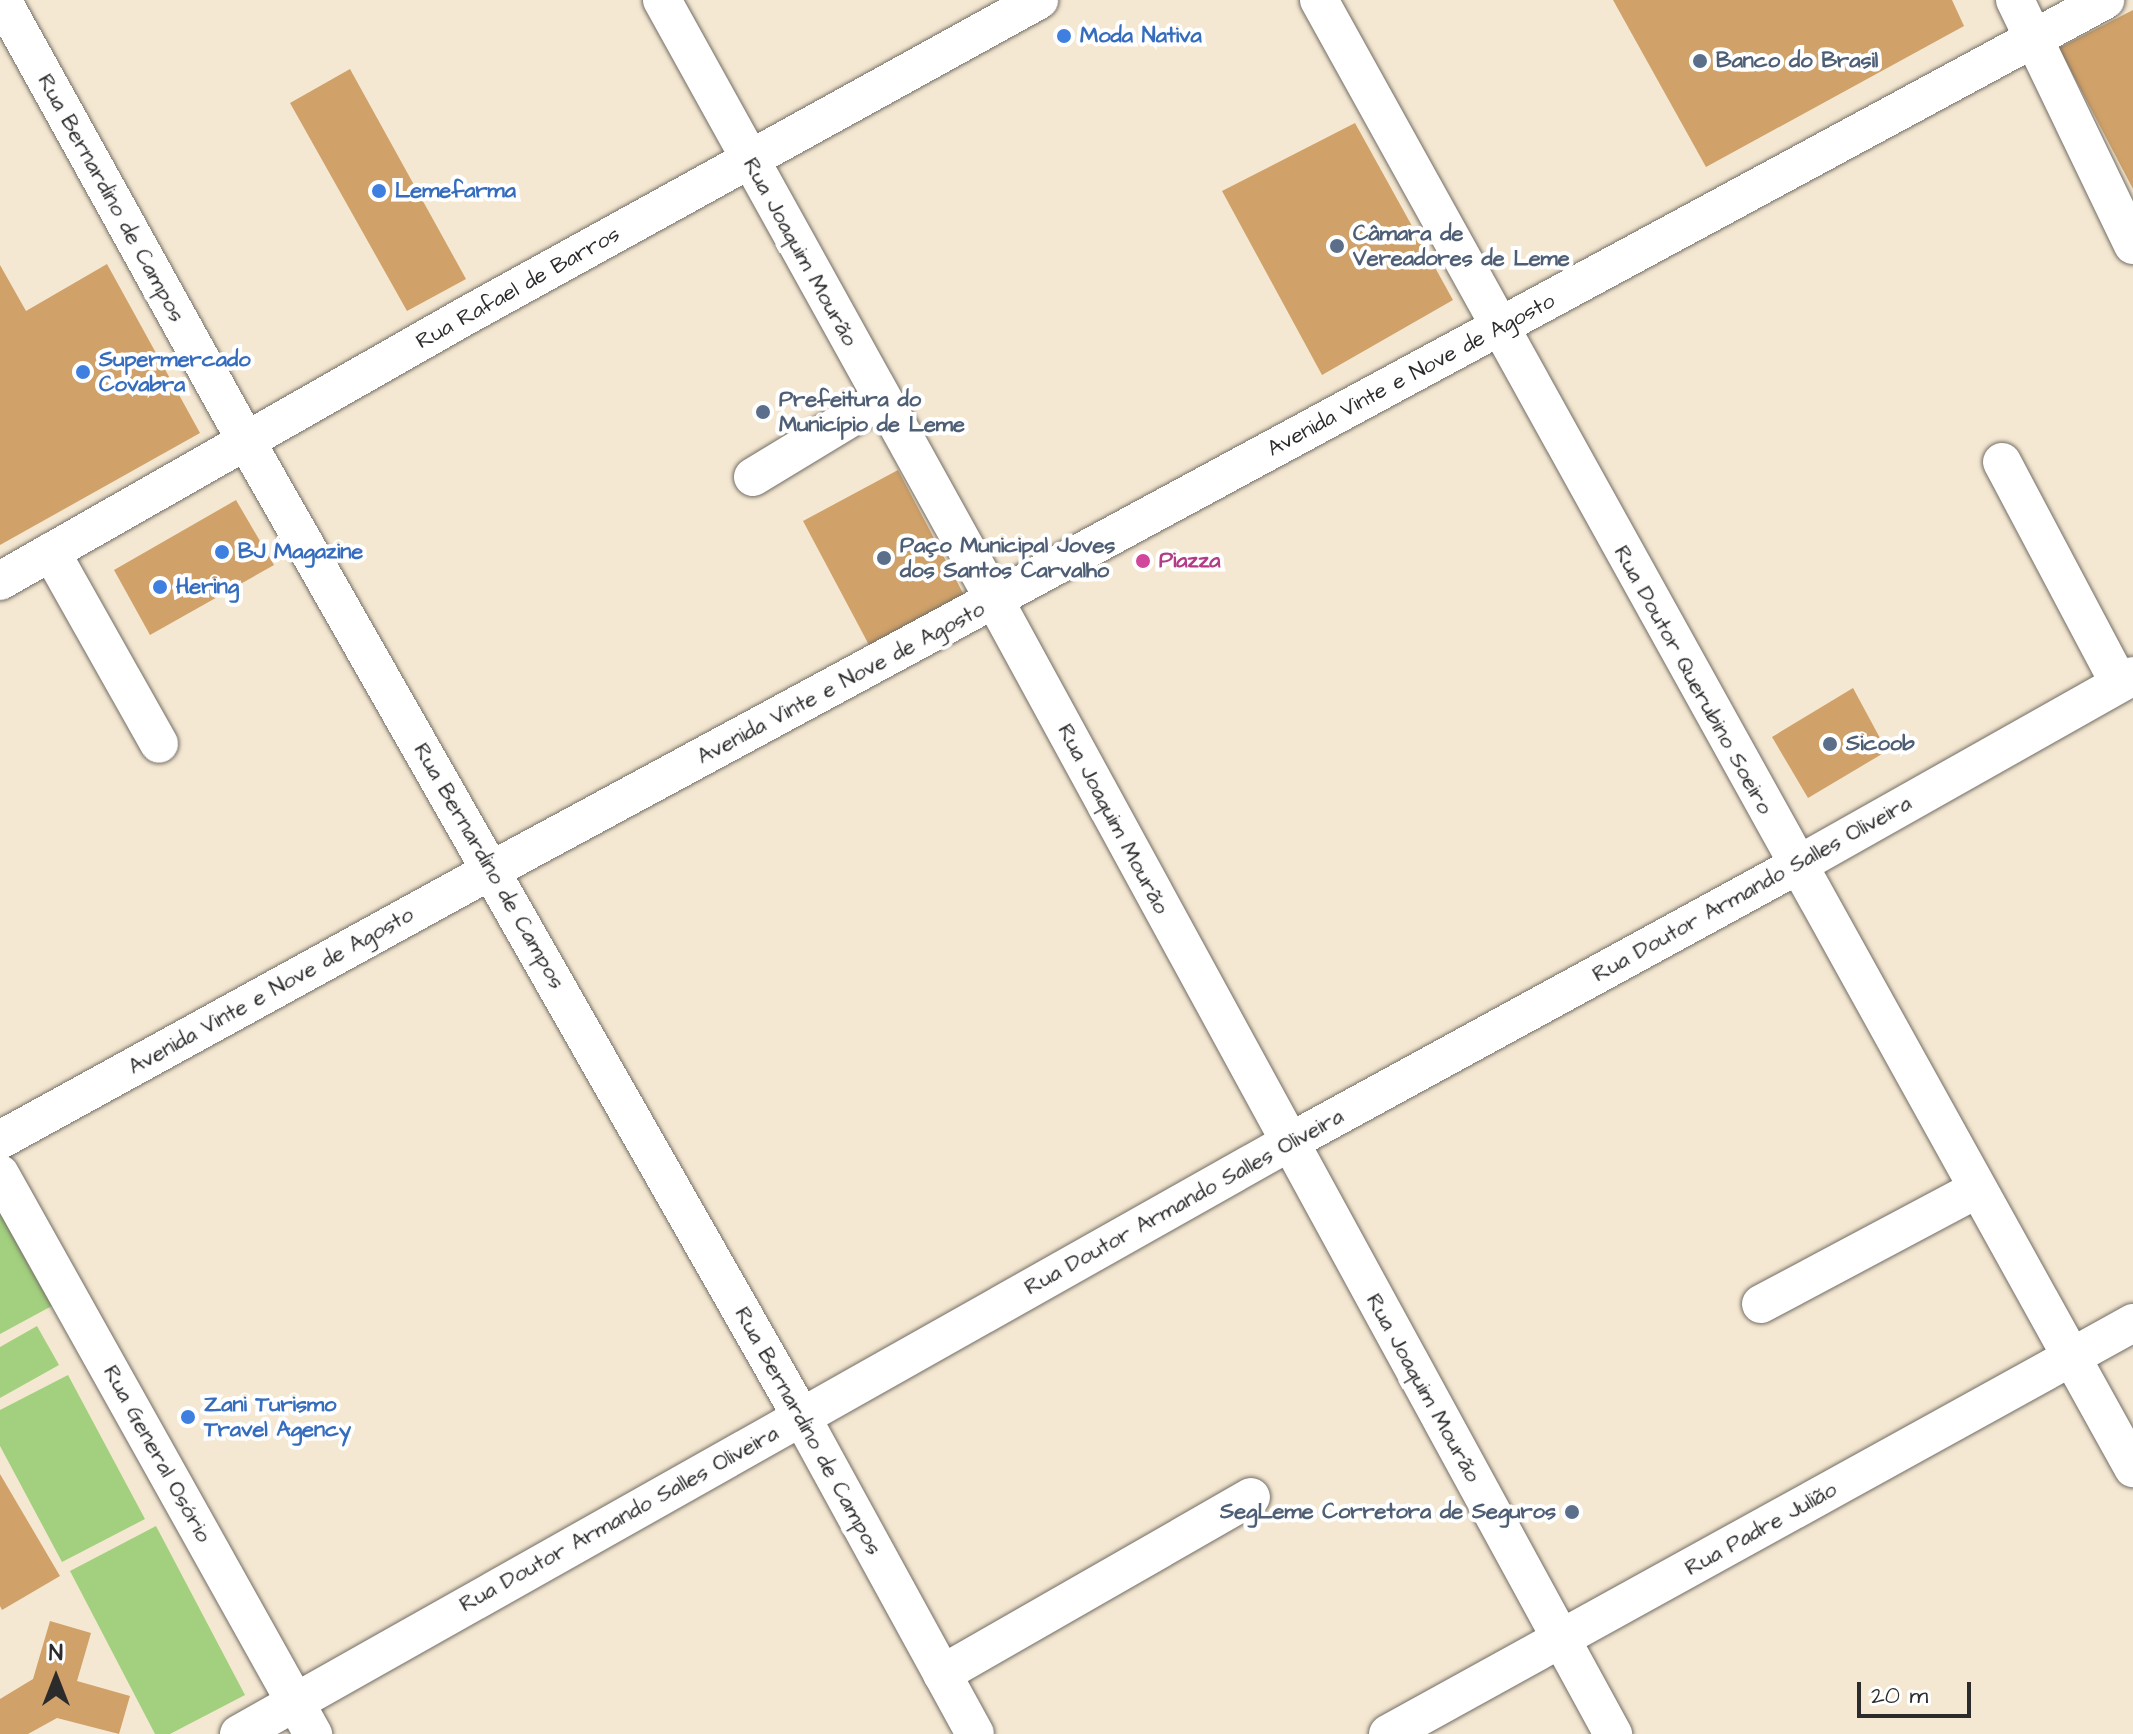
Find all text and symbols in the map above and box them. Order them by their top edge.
place label: Moda Nativa [1080,23,1202,49]
marker: Moda Nativa [1055,27,1073,45]
place label: Banco do Brasil [1716,48,1878,74]
marker: Banco do Brasil [1691,52,1709,70]
street label: Rua Bernardino de Campos [32,69,190,327]
street label: Rua Joaquim Mourão [737,153,863,351]
place label: Lemefarma [395,178,516,204]
marker: Lemefarma [370,182,388,200]
place label: Câmara de Vereadores de Leme [1353,220,1570,272]
street label: Rua Rafael de Barros [412,221,624,355]
marker: Câmara de Vereadores de Leme [1328,237,1346,255]
street label: Avenida Vinte e Nove de Agosto [1263,288,1559,462]
place label: Supermercado Covabra [99,346,251,398]
marker: Supermercado Covabra [74,363,92,381]
place label: Prefeitura do Município de Leme [779,386,965,438]
marker: Prefeitura do Município de Leme [754,403,772,421]
place label: Paço Municipal Joves dos Santos Carvalho [900,532,1115,584]
place label: BJ Magazine [238,539,363,565]
street label: Rua Doutor Querubino Soeiro [1608,541,1778,819]
marker: BJ Magazine [213,543,231,561]
place label: Piazza [1159,548,1221,574]
marker: Paço Municipal Joves dos Santos Carvalho [875,549,893,567]
marker: Piazza [1134,552,1152,570]
place label: Hering [176,574,239,600]
marker: Hering [151,578,169,596]
street label: Avenida Vinte e Nove de Agosto [693,596,989,770]
street label: Rua Joaquim Mourão [1052,720,1174,918]
place label: Sicoob [1846,731,1914,757]
marker: Sicoob [1821,735,1839,753]
street label: Rua Bernardino de Campos [408,738,570,994]
street label: Rua Doutor Armando Salles Oliveira [1588,790,1916,988]
street label: Avenida Vinte e Nove de Agosto [124,901,418,1081]
street label: Rua Doutor Armando Salles Oliveira [1020,1103,1348,1301]
street label: Rua Joaquim Mourão [1360,1289,1486,1487]
street label: Rua Bernardino de Campos [729,1302,887,1560]
street label: Rua General Osório [97,1361,217,1547]
place label: Zani Turismo Travel Agency [204,1391,351,1442]
marker: Zani Turismo Travel Agency [179,1408,197,1426]
street label: Rua Doutor Armando Salles Oliveira [455,1420,783,1618]
street label: Rua Padre Julião [1681,1476,1841,1582]
place label: SegLeme Corretora de Seguros [1220,1499,1556,1525]
marker: SegLeme Corretora de Seguros [1563,1503,1581,1521]
north arrow [16,1638,96,1718]
text: N [49,1638,63,1669]
scale bar [1861,1666,1975,1716]
text: 20 m [1871,1679,1928,1713]

